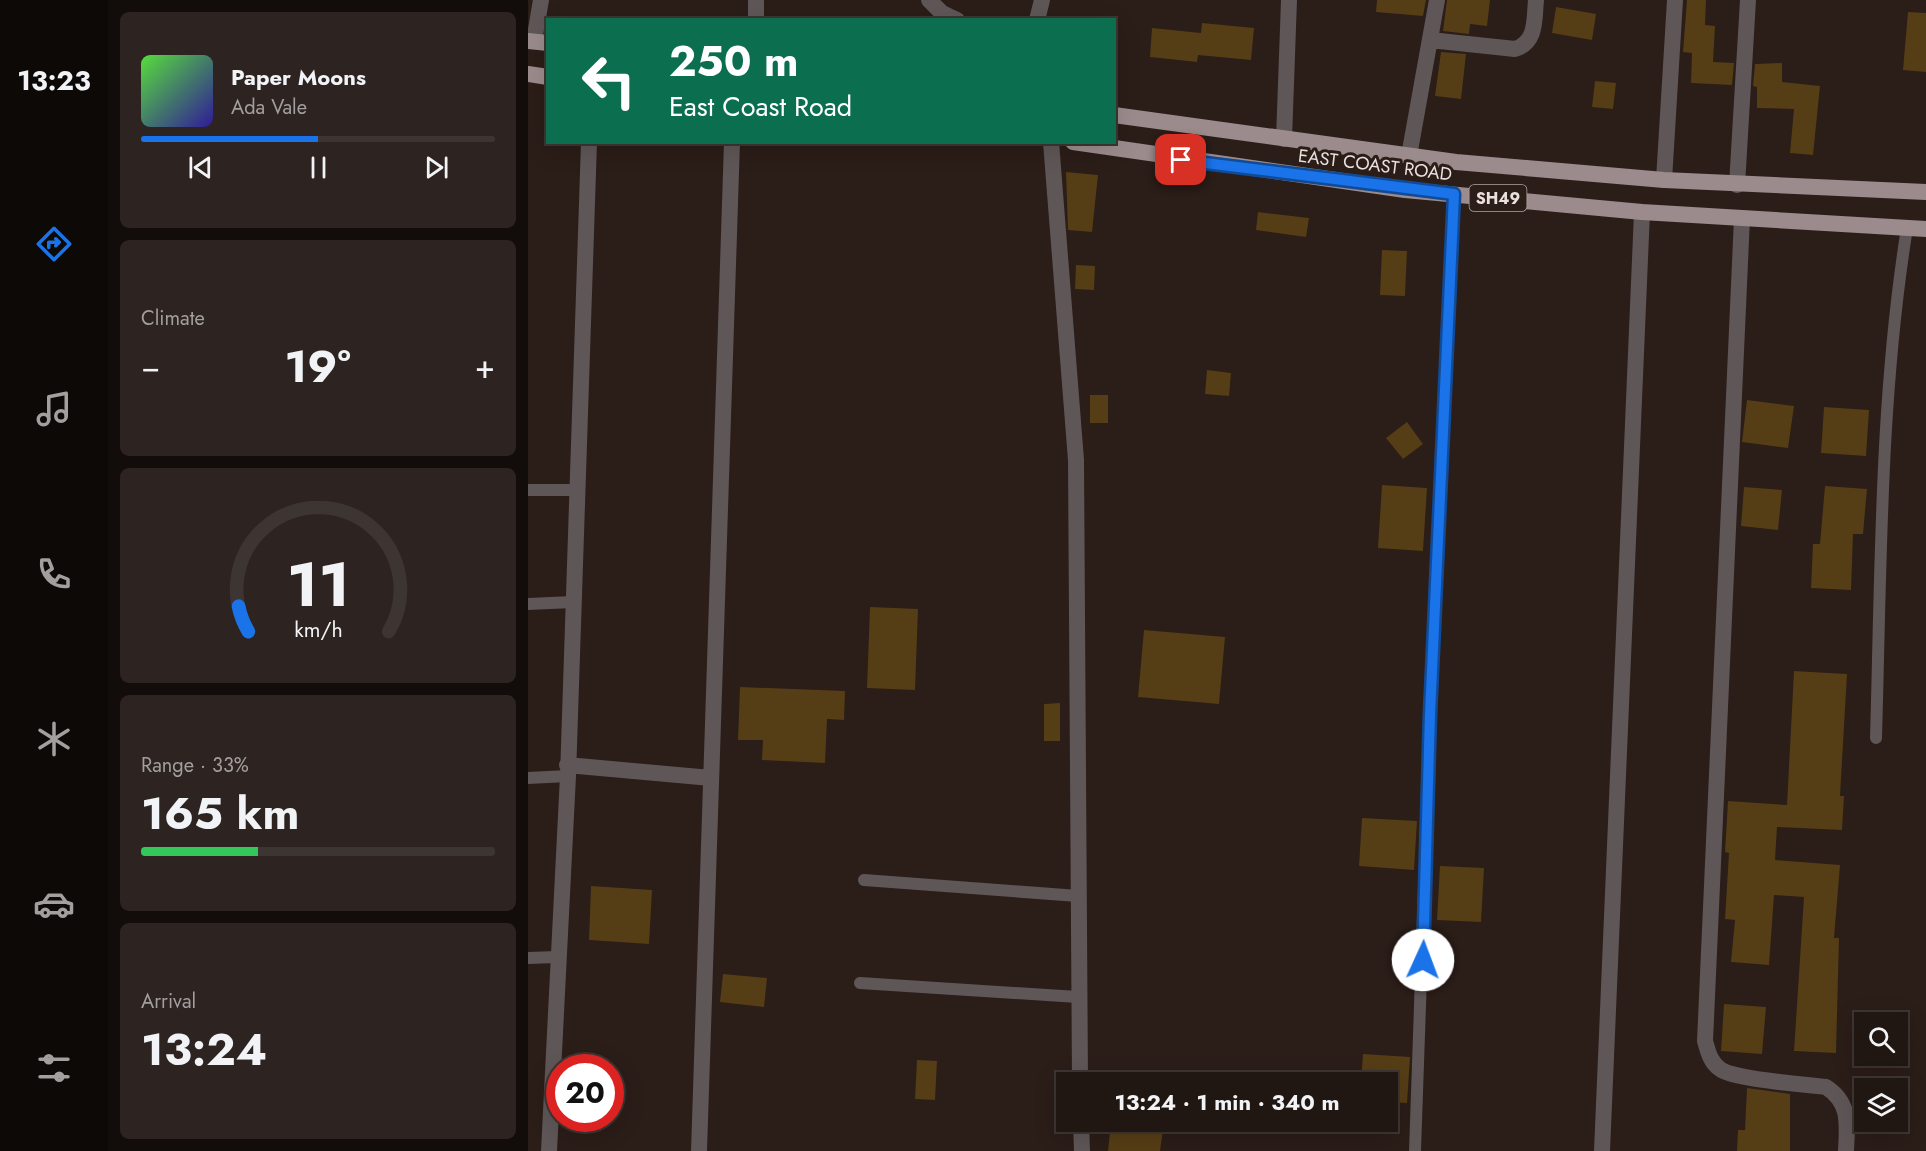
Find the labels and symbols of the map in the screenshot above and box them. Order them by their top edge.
pin [1155,134,1206,185]
street label: EAST COAST ROAD [1297,143,1453,187]
road number: SH49 [1470,185,1526,211]
position arrow [1391,928,1455,992]
speed limit sign: 20 [546,1054,624,1132]

